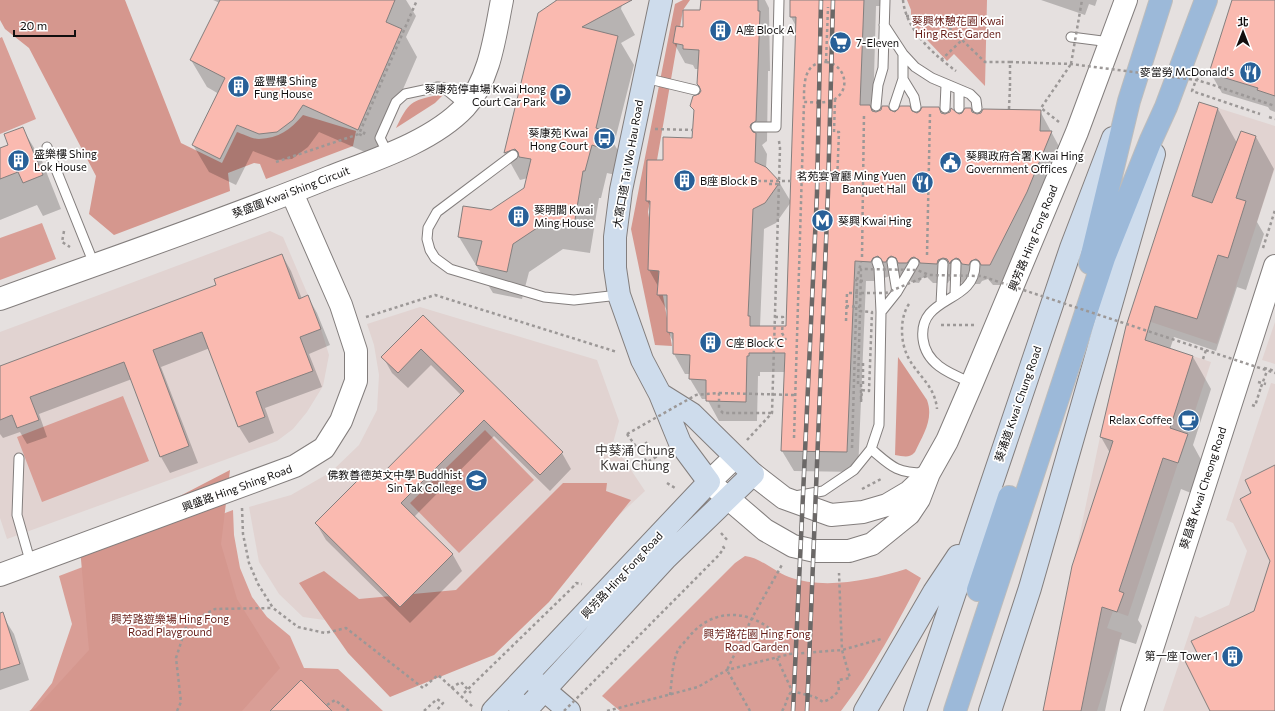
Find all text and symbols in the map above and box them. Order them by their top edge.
scale bar [14,12,75,38]
north arrow [1223,12,1263,52]
park label: 葵興休憩花園 Kwai Hing Rest Garden [912,14,1004,40]
text: 北 [1238,15,1249,28]
building icon: A座 Block A [708,17,734,43]
text: 20 m [20,18,47,32]
place label: A座 Block A [736,23,795,36]
supermarket icon: 7-Eleven [827,30,853,56]
place label: 7-Eleven [856,36,899,49]
restaurant icon: 麥當勞 McDonald's [1237,59,1263,85]
place label: 麥當勞 McDonald's [1140,65,1234,78]
building icon: 盛豐樓 Shing Fung House [225,74,251,100]
place label: 盛豐樓 Shing Fung House [254,74,317,100]
place label: 葵康苑停車場 Kwai Hong Court Car Park [424,82,546,108]
parking icon: 葵康苑停車場 Kwai Hong Court Car Park [548,82,574,108]
street label: 大窩口道 Tai Wo Hau Road [610,99,645,229]
place label: 葵康苑 Kwai Hong Court [529,126,588,152]
bus stop icon: 葵康苑 Kwai Hong Court [591,126,617,152]
building icon: 盛樂樓 Shing Lok House [5,147,31,173]
place label: 盛樂樓 Shing Lok House [34,147,97,173]
public building icon: 葵興政府合署 Kwai Hing Government Offices [937,149,963,175]
place label: 葵興政府合署 Kwai Hing Government Offices [966,149,1084,175]
street label: 葵盛圍 Kwai Shing Circuit [230,163,352,220]
building icon: B座 Block B [671,168,697,194]
place label: 茗苑宴會廳 Ming Yuen Banquet Hall [796,169,906,195]
restaurant icon: 茗苑宴會廳 Ming Yuen Banquet Hall [909,169,935,195]
place label: B座 Block B [700,174,757,187]
street label: 興芳路 Hing Fong Road [1005,183,1060,293]
building icon: 葵明閣 Kwai Ming House [506,203,532,229]
place label: 葵明閣 Kwai Ming House [534,203,594,229]
metro station icon: 葵興 Kwai Hing [810,208,836,234]
place label: 葵興 Kwai Hing [838,214,912,227]
building icon: C座 Block C [698,330,724,356]
place label: C座 Block C [726,336,784,349]
street label: 葵涌道 Kwai Chung Road [992,344,1043,463]
cafe icon: Relax Coffee [1175,407,1201,433]
place label: Relax Coffee [1109,413,1172,426]
street label: 葵昌路 Kwai Cheong Road [1177,425,1228,551]
district label: 中葵涌 Chung Kwai Chung [595,442,675,473]
street label: 興盛路 Hing Shing Road [180,462,294,514]
place label: 佛教善德英文中學 Buddhist Sin Tak College [327,468,462,494]
school or university icon: 佛教善德英文中學 Buddhist Sin Tak College [464,468,490,494]
street label: 興芳路 Hing Fong Road [578,529,665,621]
park label: 興芳路遊樂場 Hing Fong Road Playground [111,612,229,638]
park label: 興芳路花園 Hing Fong Road Garden [703,627,811,653]
building icon: 第一座 Tower 1 [1220,643,1246,669]
place label: 第一座 Tower 1 [1145,649,1218,662]

